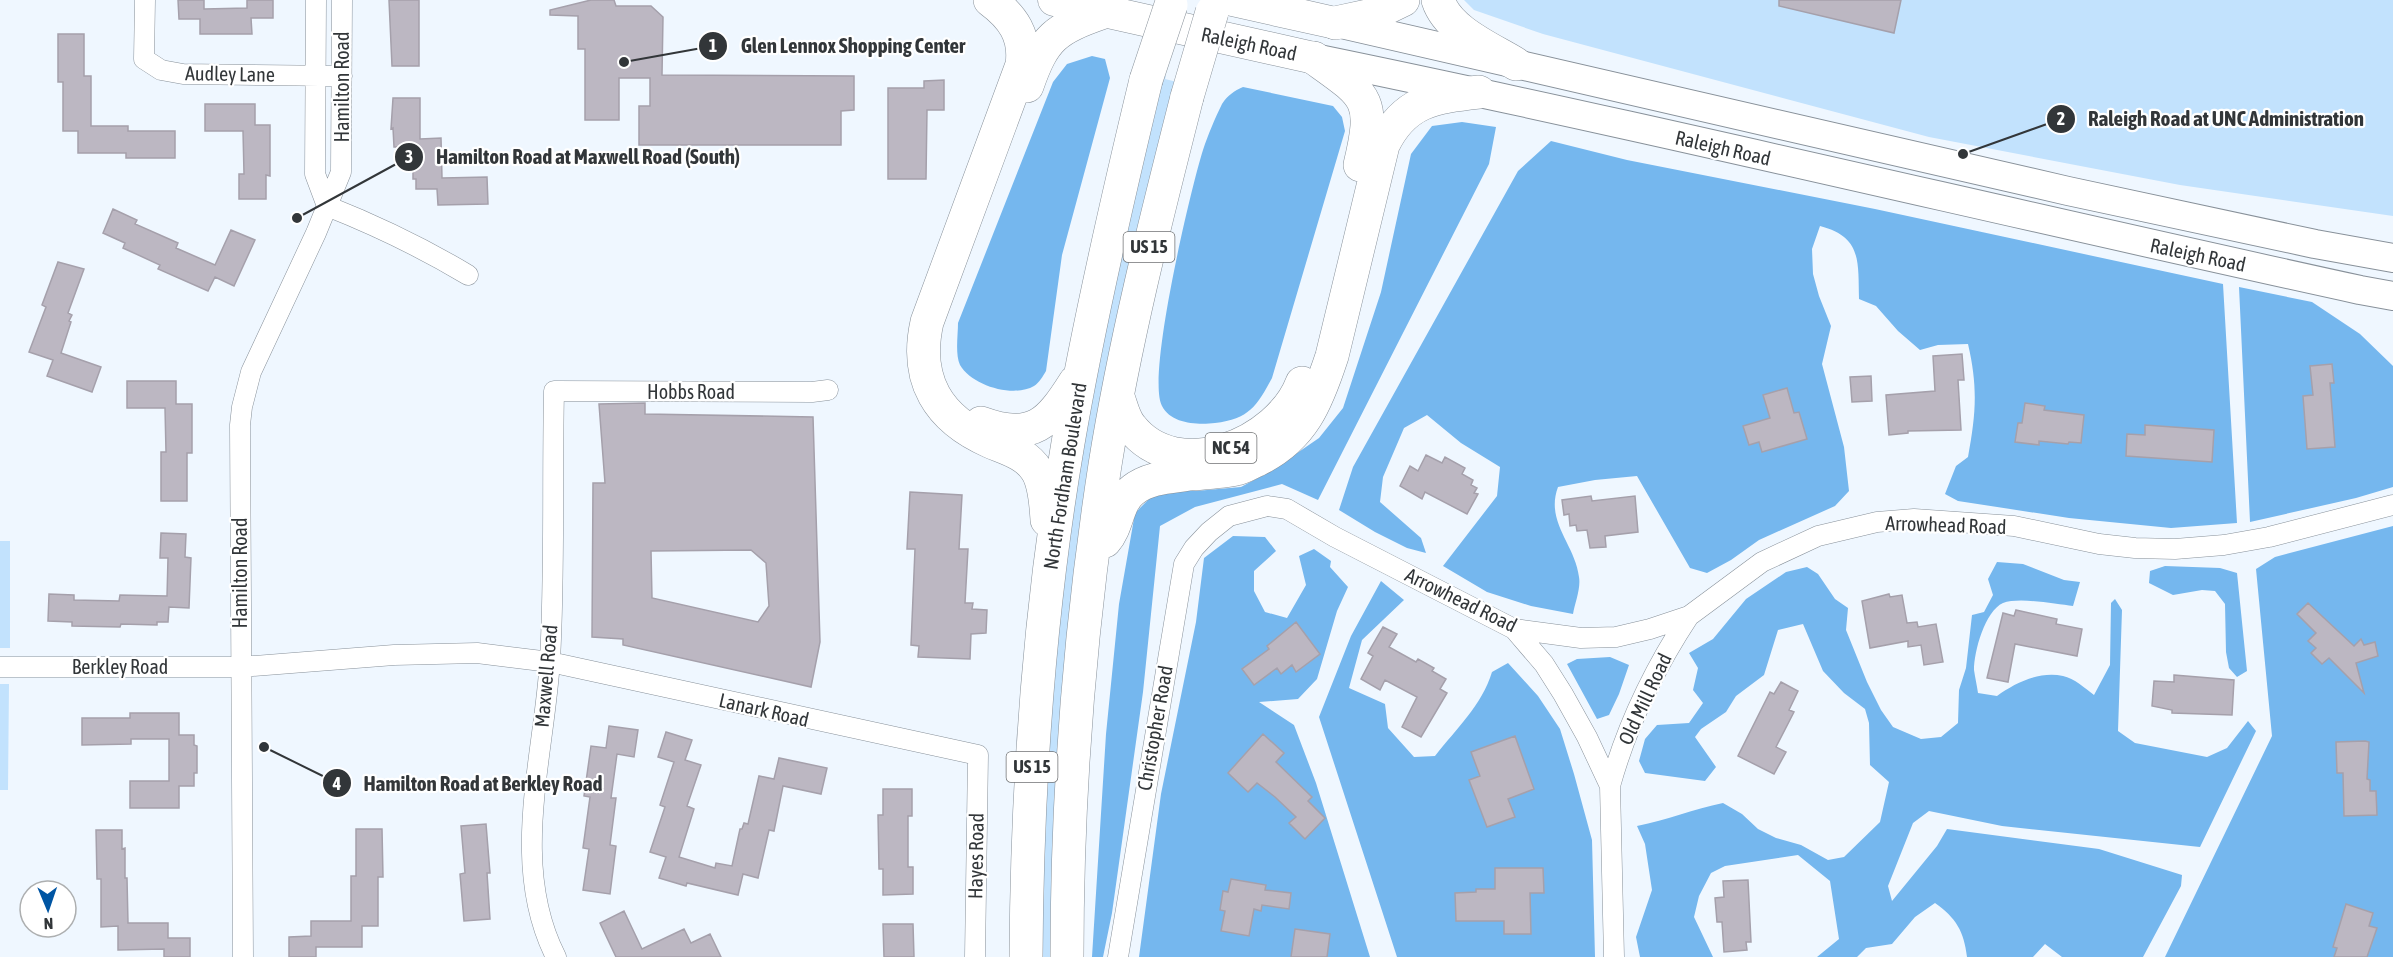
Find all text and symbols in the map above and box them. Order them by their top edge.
street label: Raleigh Road [1199,22,1299,65]
callout: Glen Lennox Shopping Center [698,26,977,65]
street label: Hamilton Road [330,32,353,142]
text: Glen Lennox Shopping Center [741,33,966,57]
text: 1 [709,35,717,56]
street label: Audley Lane [185,61,275,86]
callout: Raleigh Road at UNC Administration [2046,99,2376,138]
text: Raleigh Road at UNC Administration [2088,106,2364,130]
text: 2 [2057,108,2065,129]
street label: Raleigh Road [1673,125,1773,170]
callout: Hamilton Road at Maxwell Road (South) [394,138,752,177]
text: Hamilton Road at Maxwell Road (South) [436,144,740,168]
text: 3 [405,146,413,167]
road number: US 15 [1124,232,1174,262]
street label: Raleigh Road [2148,233,2248,276]
street label: Hobbs Road [647,380,735,403]
street label: North Fordham Boulevard [1038,381,1091,571]
road number: NC 54 [1206,433,1256,463]
street label: Arrowhead Road [1885,511,2007,538]
street label: Hamilton Road [228,518,251,628]
street label: Arrowhead Road [1402,563,1521,636]
street label: Maxwell Road [530,624,561,728]
street label: Old Mill Road [1613,649,1676,748]
street label: Berkley Road [72,655,168,678]
street label: Christopher Road [1132,664,1177,792]
street label: Lanark Road [717,688,811,731]
road number: US 15 [1006,752,1058,782]
callout: Hamilton Road at Berkley Road [322,764,615,803]
text: Hamilton Road at Berkley Road [363,771,603,795]
text: 4 [332,773,341,794]
street label: Hayes Road [963,813,988,899]
north arrow [18,879,78,939]
text: N [43,915,54,933]

